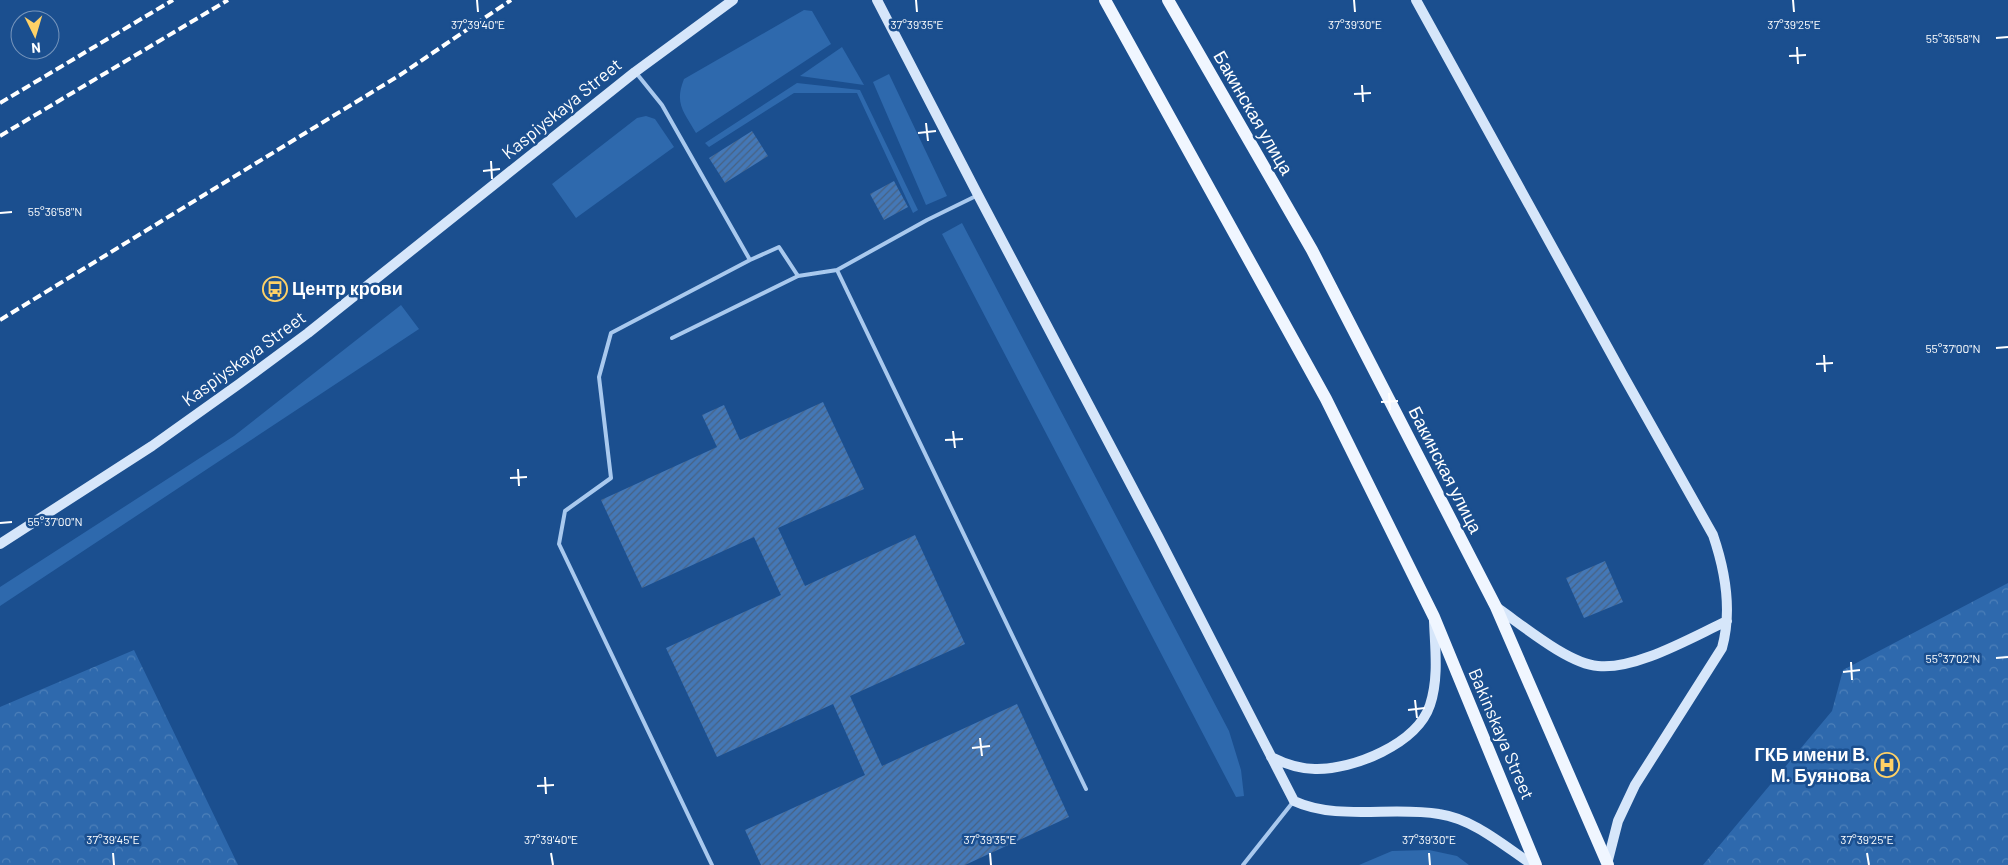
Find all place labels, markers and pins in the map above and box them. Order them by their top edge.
bus stop icon: Центр крови [262,276,288,302]
place label: Центр крови [292,277,403,299]
place label: ГКБ имени В. М. Буянова [1754,743,1871,786]
hospital icon: ГКБ имени В. М. Буянова [1874,752,1900,778]

